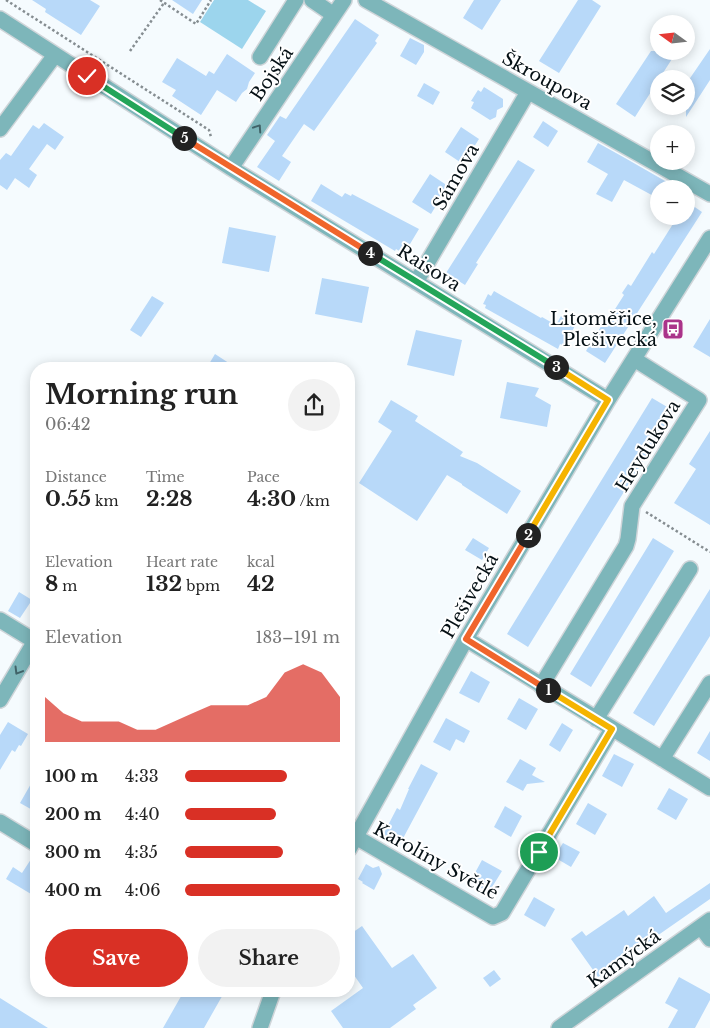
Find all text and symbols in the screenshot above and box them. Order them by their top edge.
north arrow [650,15,695,60]
map controls [650,15,695,225]
street label: Bojská [246,43,298,105]
street label: Škroupova [498,46,596,115]
pin [66,55,108,97]
icon: check [73,62,101,90]
button: layers [650,70,695,115]
one-way arrow [252,124,261,133]
button: + [650,125,695,170]
pin: 5 [172,126,196,150]
text: 5 [180,129,189,147]
street label: Sámova [428,140,484,214]
button: − [650,180,695,225]
pin: 4 [358,240,382,266]
street label: Raisova [393,240,465,296]
text: 4 [366,244,375,262]
place label: Litoměřice, Plešivecká [550,308,657,351]
bus stop icon: Litoměřice, Plešivecká [661,317,685,341]
pin: 3 [544,354,568,380]
text: 3 [552,358,561,376]
text: Morning run [45,377,238,412]
button: share [288,379,340,431]
street label: Heydukova [611,396,685,496]
text: 06:42 [45,414,91,434]
text: Distance [45,468,107,486]
text: Time [146,468,185,486]
text: Pace [247,468,280,486]
text: 0.55 [45,486,91,512]
text: 2:28 [146,486,193,512]
text: 4:30 [247,486,296,512]
text: km [91,492,119,510]
text: /km [296,492,330,510]
pin: 2 [516,522,540,548]
text: 2 [524,526,533,544]
street label: Plešivecká [437,550,503,642]
text: Elevation [45,553,113,571]
text: Heart rate [146,553,218,571]
text: kcal [247,553,275,571]
text: 8 [45,571,58,597]
text: 132 [146,571,182,597]
text: 42 [247,571,275,597]
text: m [58,577,77,595]
text: bpm [182,577,220,595]
text: Elevation [45,627,122,647]
text: 183–191 m [255,627,340,647]
one-way arrow [14,665,24,674]
pin: 1 [536,678,560,702]
text: 1 [545,681,552,699]
text: 100 m [45,766,98,786]
text: 4:33 [125,766,159,786]
text: 200 m [45,804,102,824]
text: 4:40 [125,804,160,824]
street label: Karolíny Světlé [370,818,502,904]
pin [518,831,560,873]
icon: arrive [525,838,553,866]
text: 300 m [45,842,101,862]
text: 4:35 [125,842,158,862]
text: 400 m [45,880,102,900]
text: 4:06 [125,880,161,900]
street label: Kamýcká [583,925,665,993]
button: Save [45,929,188,987]
button: Share [198,929,340,987]

